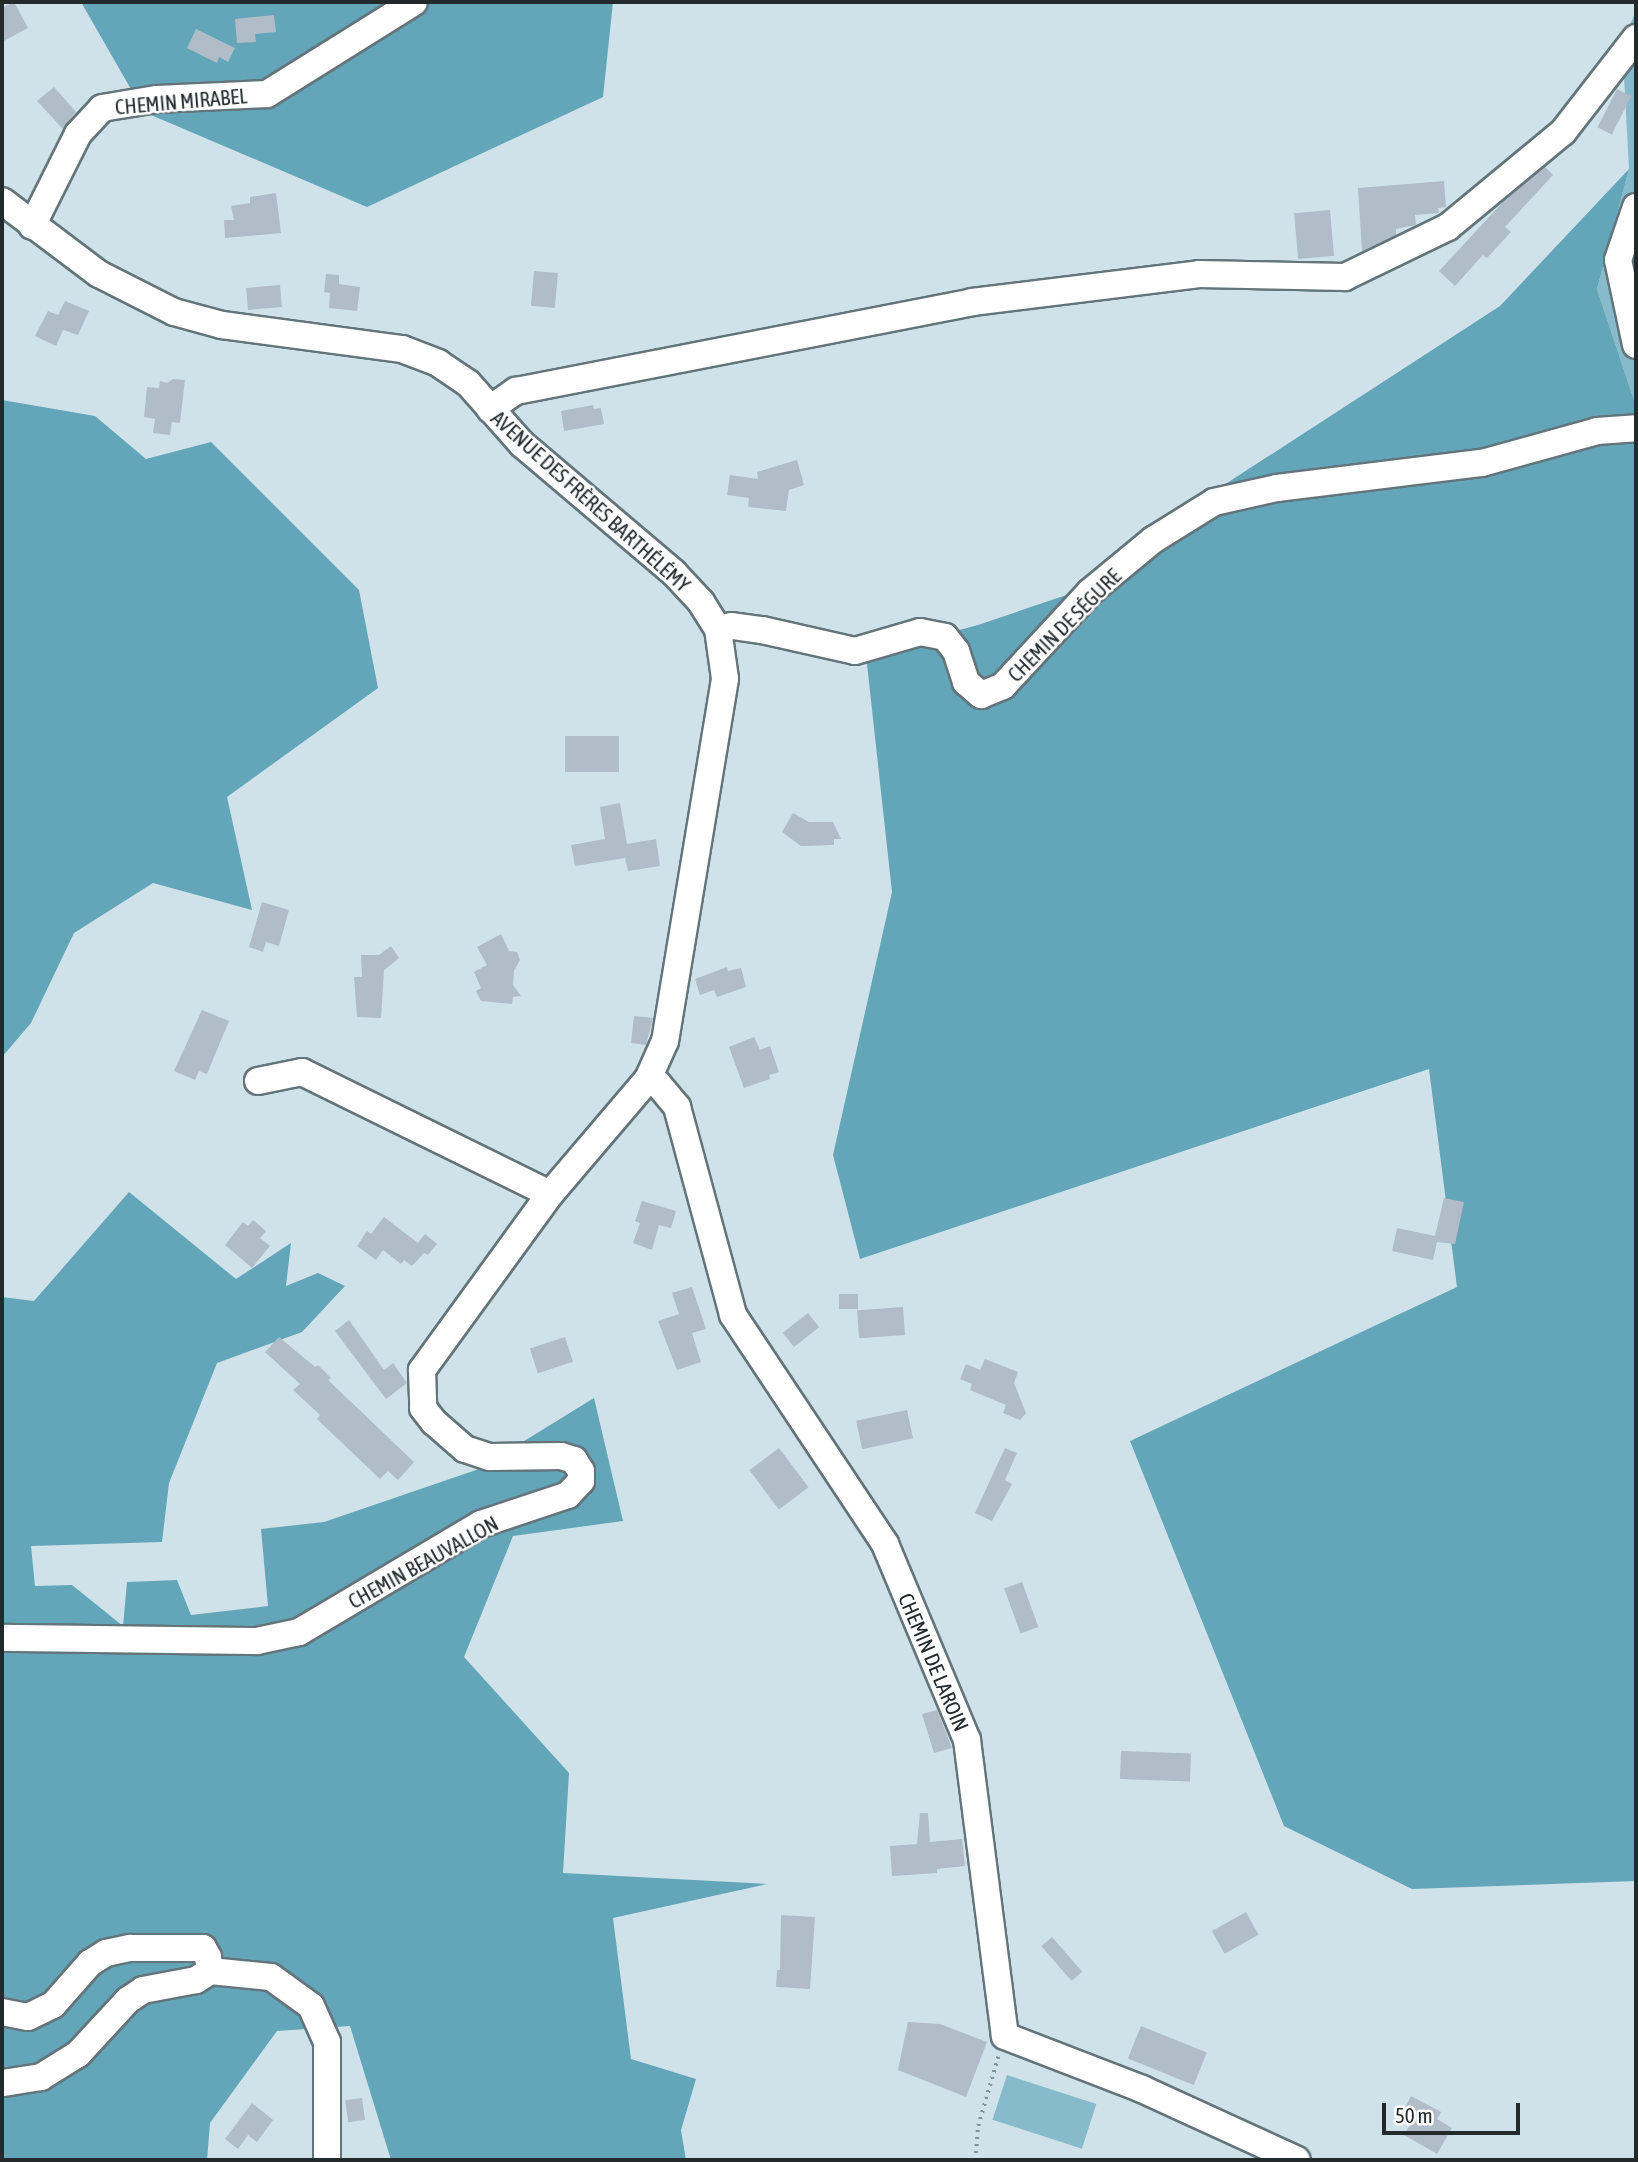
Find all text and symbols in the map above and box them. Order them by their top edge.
street label: CHEMIN MIRABEL [114,83,248,119]
street label: AVENUE DES FRÈRES BARTHÉLÉMY [486,405,696,597]
street label: CHEMIN DE SÉGURE [1002,563,1126,687]
street label: CHEMIN BEAUVALLON [344,1510,502,1614]
street label: CHEMIN DE LAROIN [894,1589,974,1735]
scale bar [1386,2088,1524,2132]
text: 50 m [1395,2103,1433,2127]

